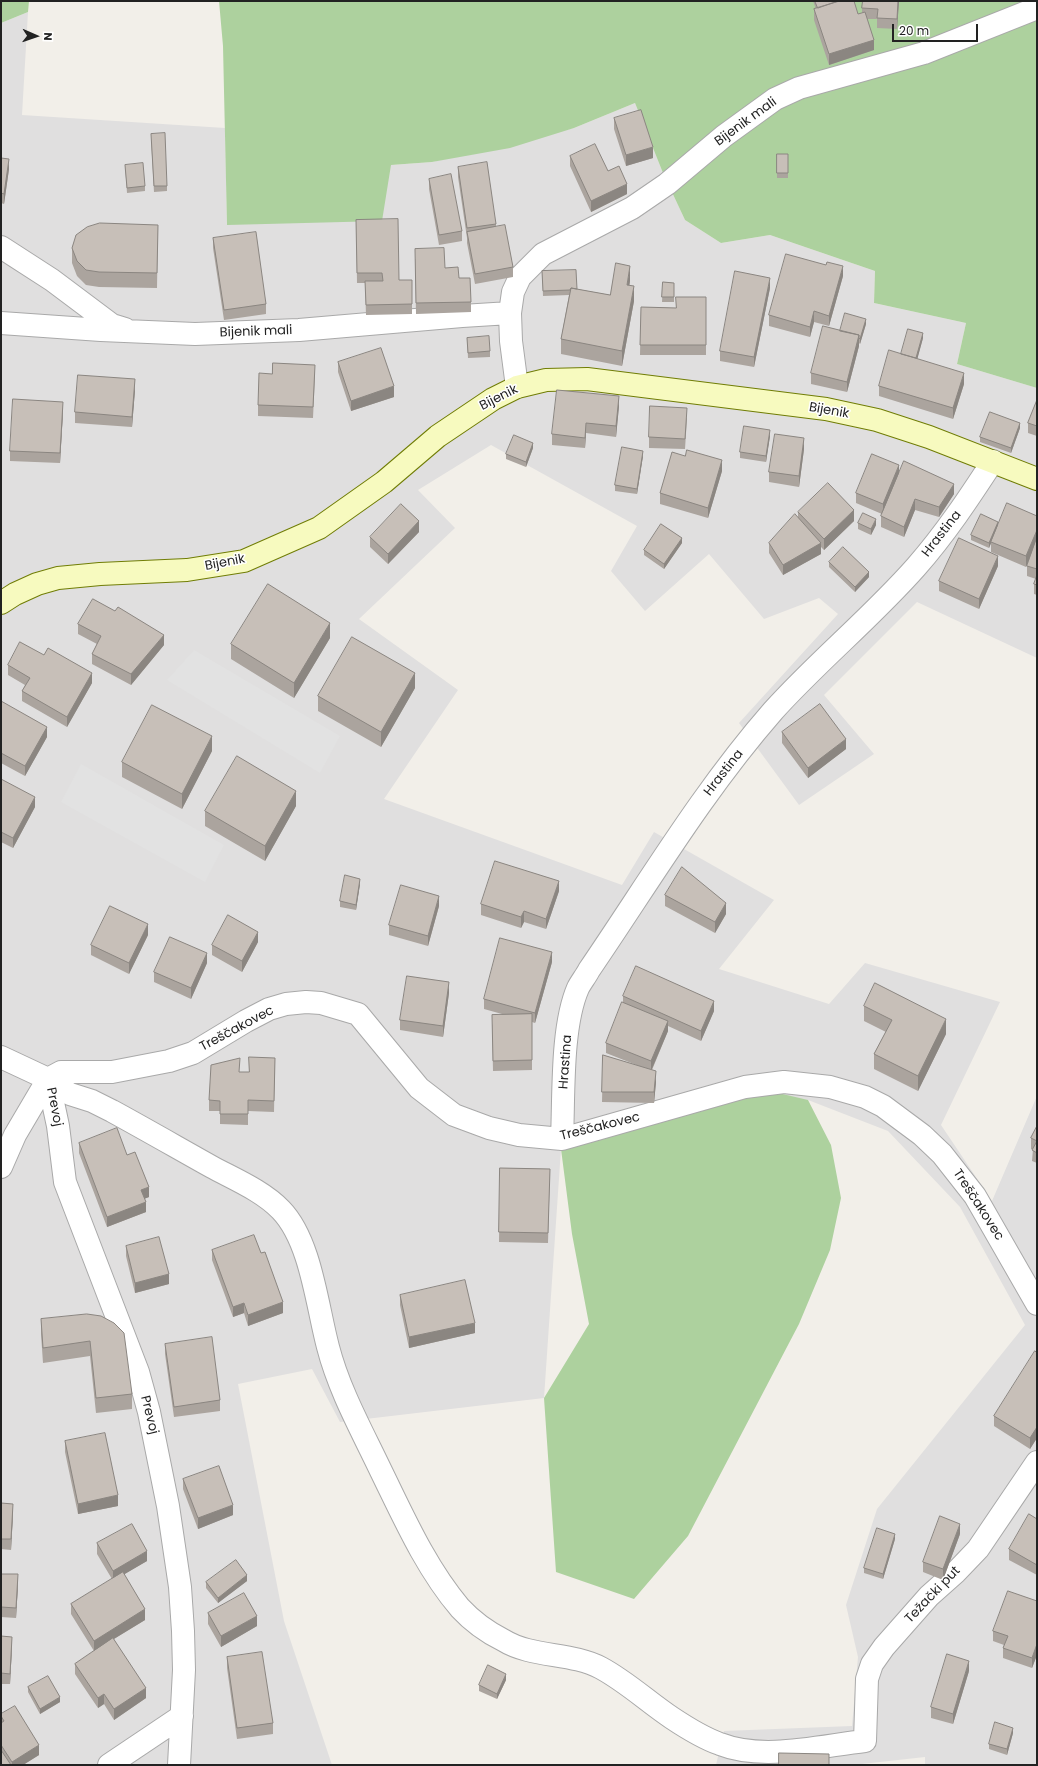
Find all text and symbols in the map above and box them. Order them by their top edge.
north arrow [16,16,56,56]
scale bar [894,16,980,42]
text: 20 m [899,22,929,39]
text: N [40,32,56,41]
street label: Bijenik mali [712,94,780,150]
street label: Bijenik mali [219,323,293,341]
street label: Bijenik [477,382,521,414]
street label: Bijenik [808,400,850,422]
street label: Hrastina [919,508,965,560]
street label: Bijenik [204,551,246,575]
street label: Hrastina [701,747,747,799]
street label: Treščakovec [197,1003,277,1055]
street label: Hrastina [556,1034,576,1090]
street label: Prevoj [43,1086,65,1128]
street label: Treščakovec [558,1110,642,1144]
street label: Treščakovec [949,1167,1007,1243]
street label: Prevoj [137,1394,161,1436]
street label: Težački put [902,1563,964,1627]

